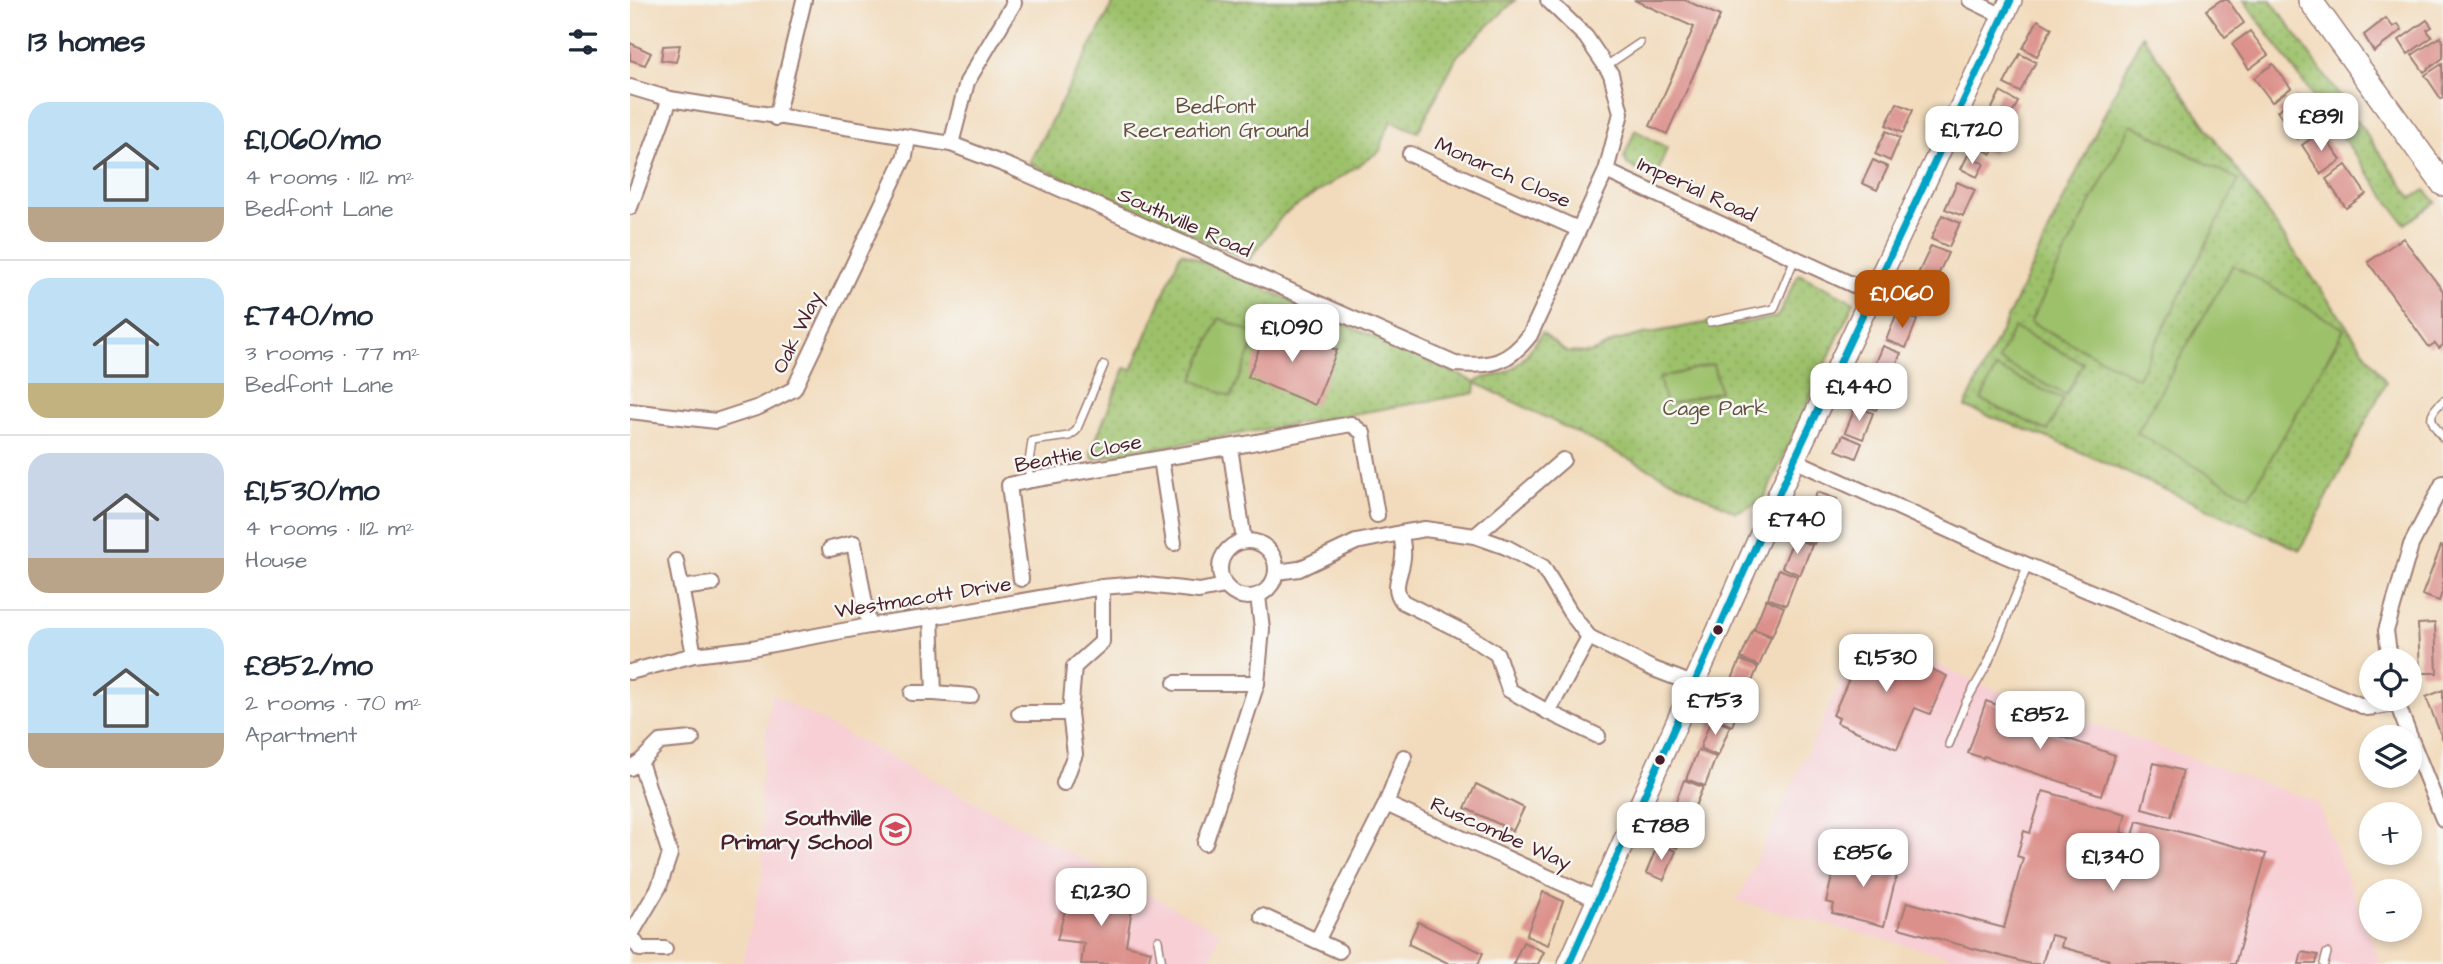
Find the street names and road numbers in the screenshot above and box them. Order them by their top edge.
street label: Monarch Close [1430,130,1575,215]
street label: Imperial Road [1632,149,1761,231]
street label: Southville Road [1113,180,1256,265]
street label: Oak Way [765,286,832,379]
street label: Beattie Close [1012,427,1144,480]
street label: Westmacott Drive [833,569,1013,626]
street label: Ruscombe Way [1425,789,1576,879]

